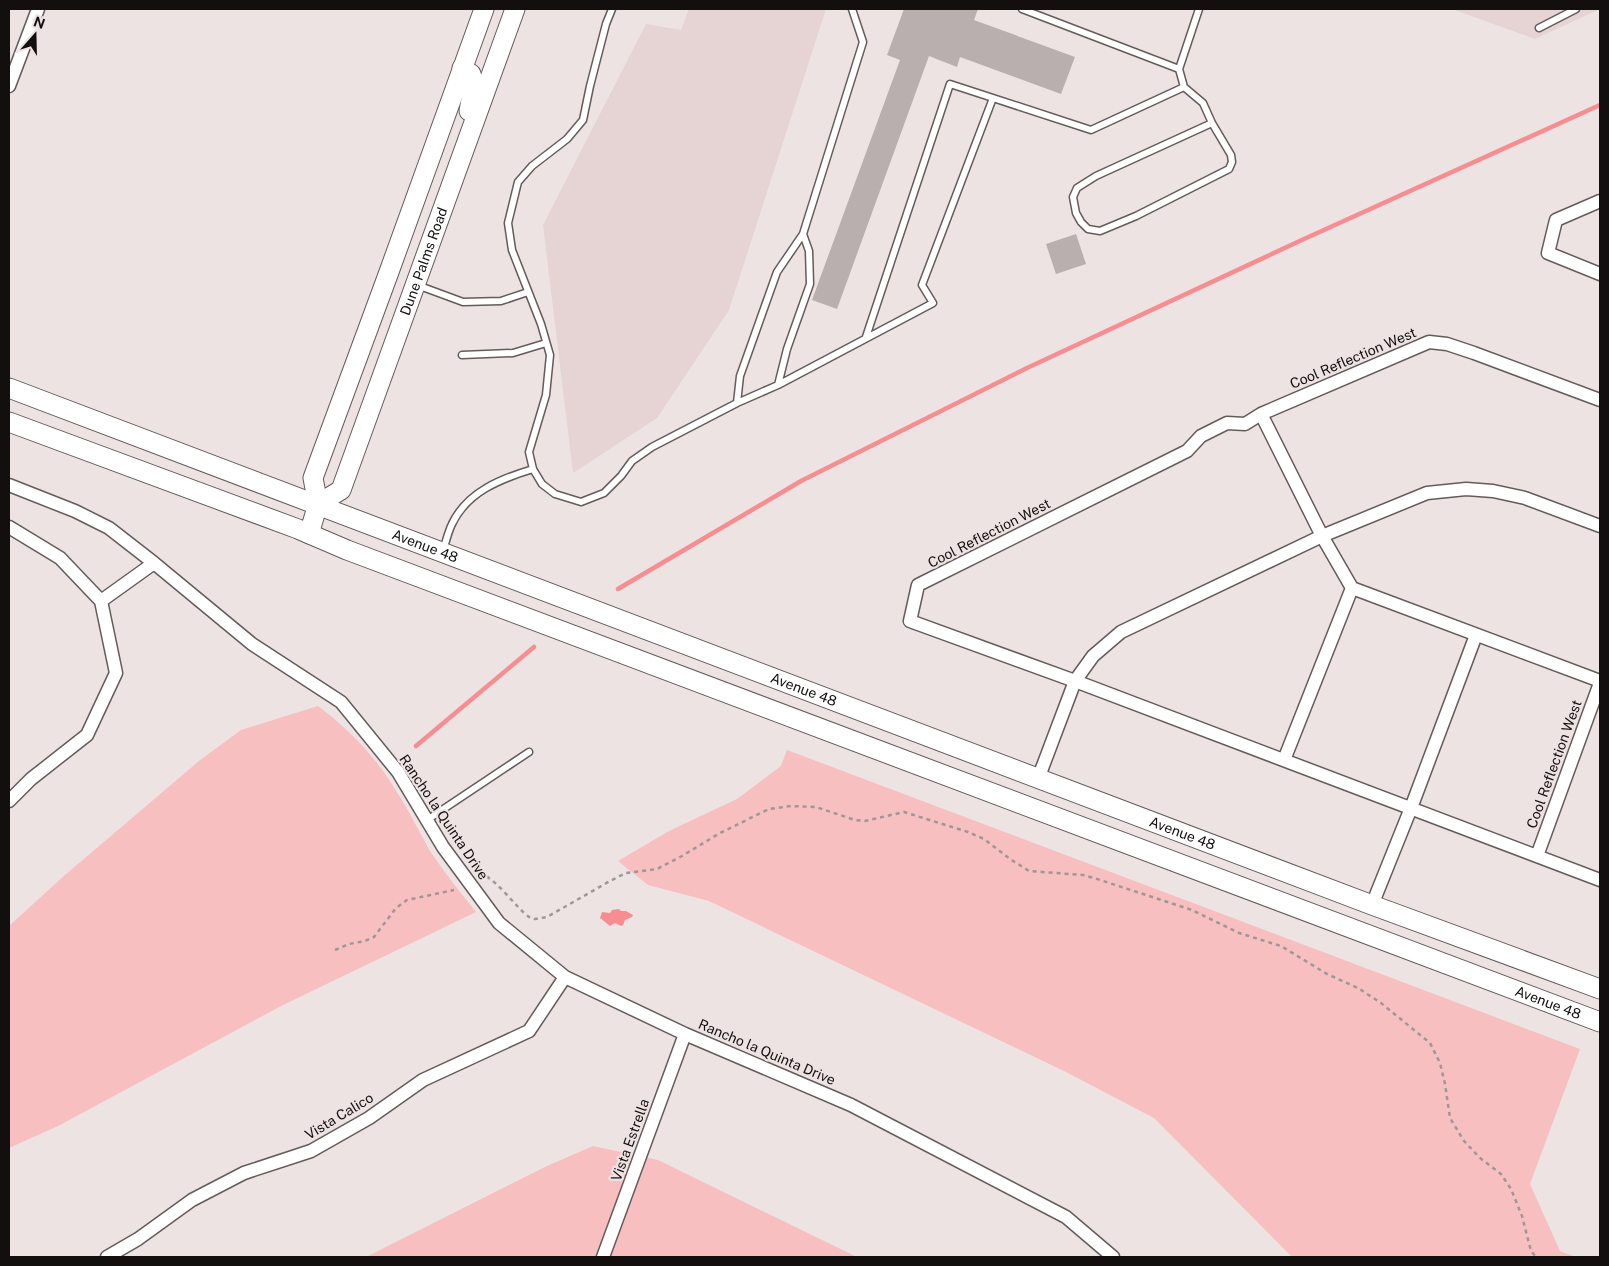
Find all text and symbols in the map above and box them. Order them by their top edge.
north arrow [10,10,60,60]
text: N [32,13,47,32]
street label: Dune Palms Road [397,205,451,318]
street label: Cool Reflection West [1287,324,1419,392]
street label: Cool Reflection West [925,495,1053,571]
street label: Avenue 48 [390,526,460,566]
street label: Avenue 48 [768,670,839,709]
street label: Cool Reflection West [1523,698,1585,830]
street label: Rancho la Quinta Drive [396,751,492,883]
street label: Avenue 48 [1147,813,1218,853]
street label: Avenue 48 [1513,983,1583,1022]
street label: Rancho la Quinta Drive [696,1016,838,1088]
street label: Vista Calico [302,1089,376,1143]
street label: Vista Estrella [608,1097,652,1183]

